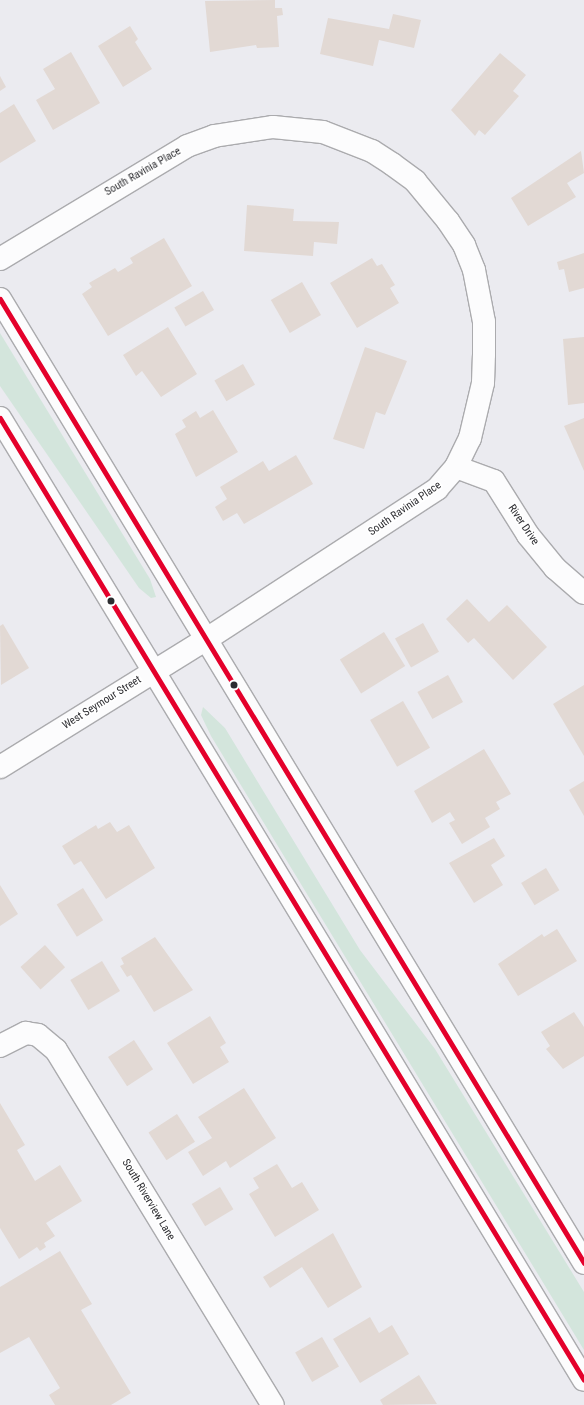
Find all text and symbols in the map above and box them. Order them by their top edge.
street label: South Ravinia Place [103,145,183,199]
street label: South Ravinia Place [366,479,444,539]
street label: River Drive [505,502,541,548]
unlabelled marker [106,596,116,606]
street label: West Seymour Street [60,673,144,733]
unlabelled marker [229,680,239,690]
street label: South Riverview Lane [119,1157,177,1243]

